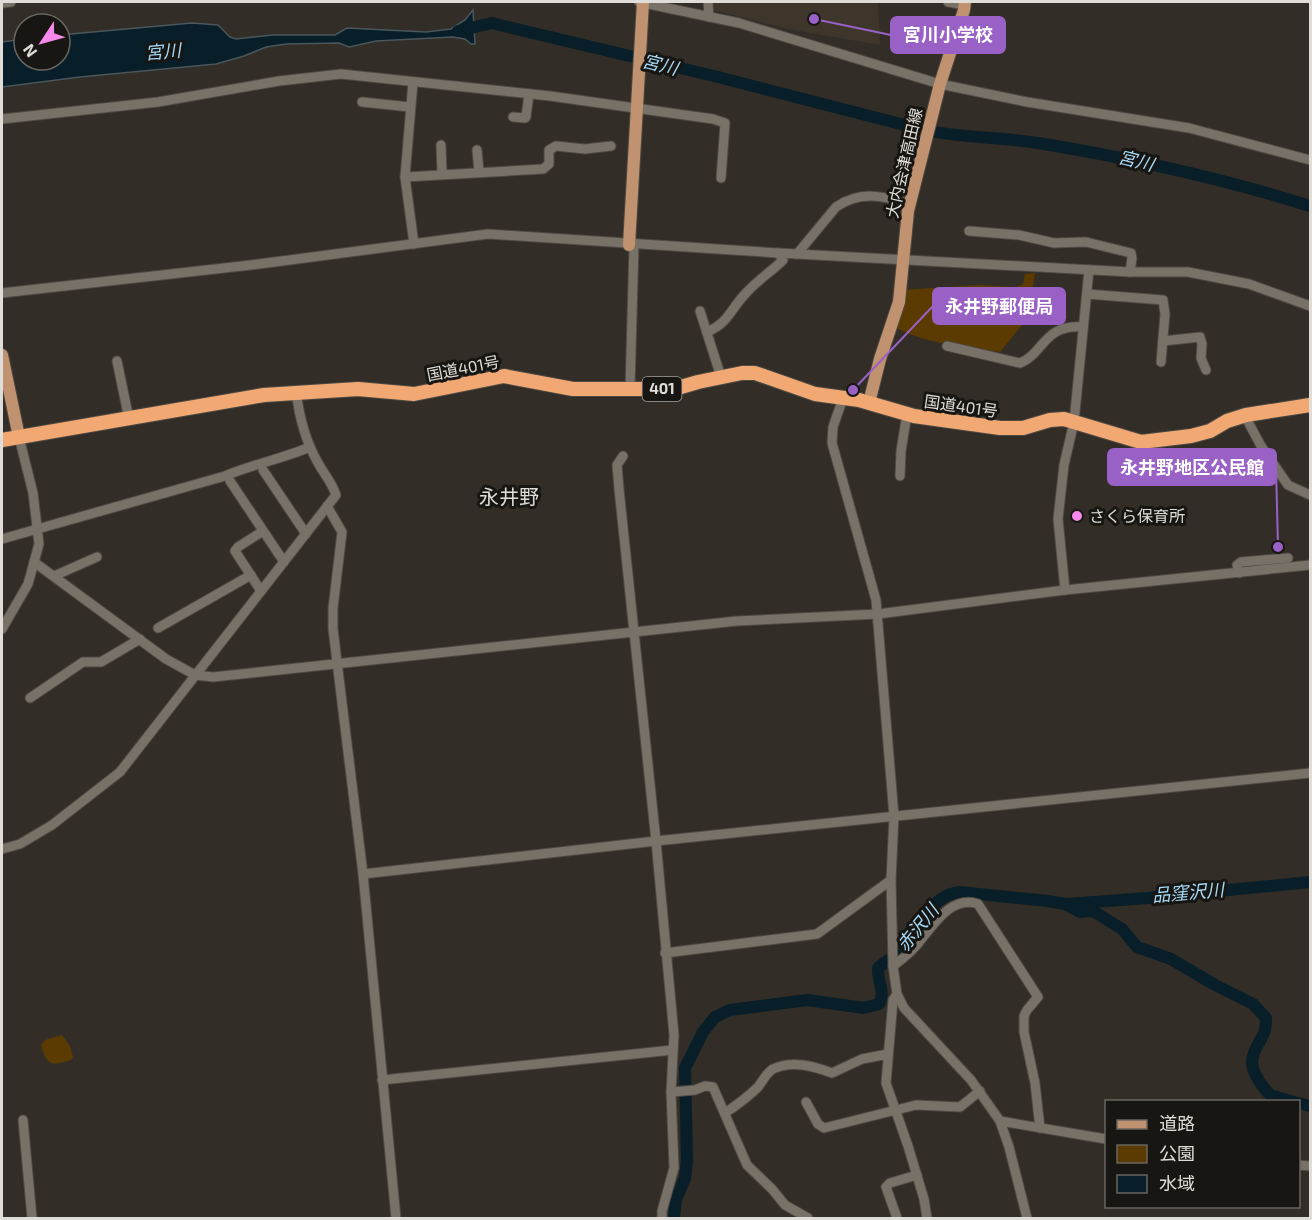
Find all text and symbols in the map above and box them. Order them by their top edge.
north arrow [12,12,72,72]
callout: 宮川小学校 [891,17,1005,53]
text: 宮川小学校 [903,23,993,45]
water label: 宮川 [144,38,184,64]
text: N [18,41,41,61]
water label: 宮川 [640,49,682,80]
street label: 大内会津高田線 [882,106,925,220]
water label: 宮川 [1116,145,1158,176]
callout: 永井野郵便局 [933,288,1065,324]
text: 永井野郵便局 [945,295,1053,317]
street label: 国道401号 [425,351,501,384]
road number: 401 [642,377,682,401]
street label: 国道401号 [923,391,999,420]
callout: 永井野地区公民館 [1108,449,1276,485]
text: 永井野地区公民館 [1120,456,1264,478]
district label: 永井野 [479,484,539,508]
place label: さくら保育所 [1089,506,1185,525]
marker: さくら保育所 [1070,509,1084,523]
water label: 品窪沢川 [1151,878,1227,906]
water label: 赤沢川 [892,898,944,955]
legend [1105,1100,1300,1208]
text: 道路 [1159,1112,1195,1134]
text: 公園 [1159,1142,1195,1164]
text: 水域 [1159,1172,1195,1194]

